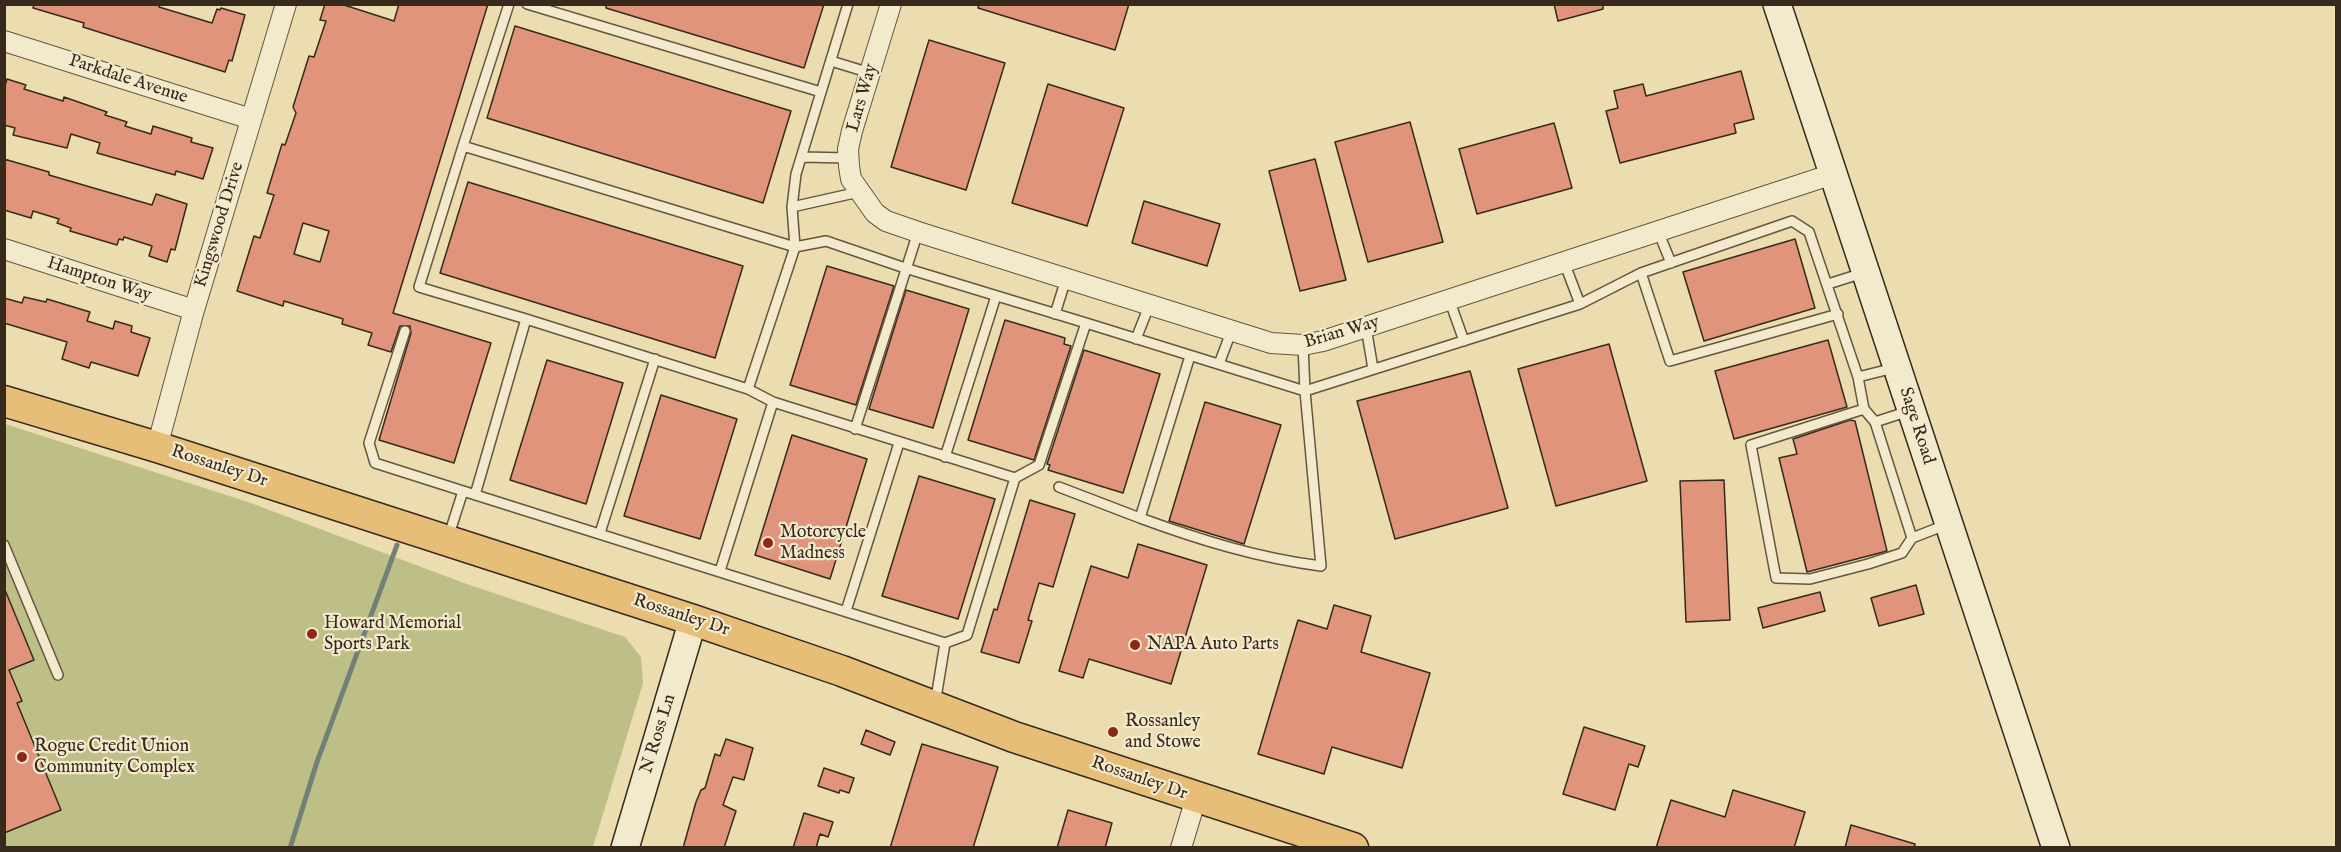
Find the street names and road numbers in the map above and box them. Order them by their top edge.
street label: Parkdale Avenue [66,51,190,109]
street label: Lars Way [843,61,883,135]
street label: Kingswood Drive [191,160,249,290]
street label: Hampton Way [44,253,154,307]
street label: Brian Way [1302,312,1382,354]
street label: Sage Road [1893,385,1939,467]
street label: Rossanley Dr [168,441,270,493]
street label: Rossanley Dr [630,590,732,642]
street label: N Ross Ln [637,692,681,776]
street label: Rossanley Dr [1088,752,1190,806]

